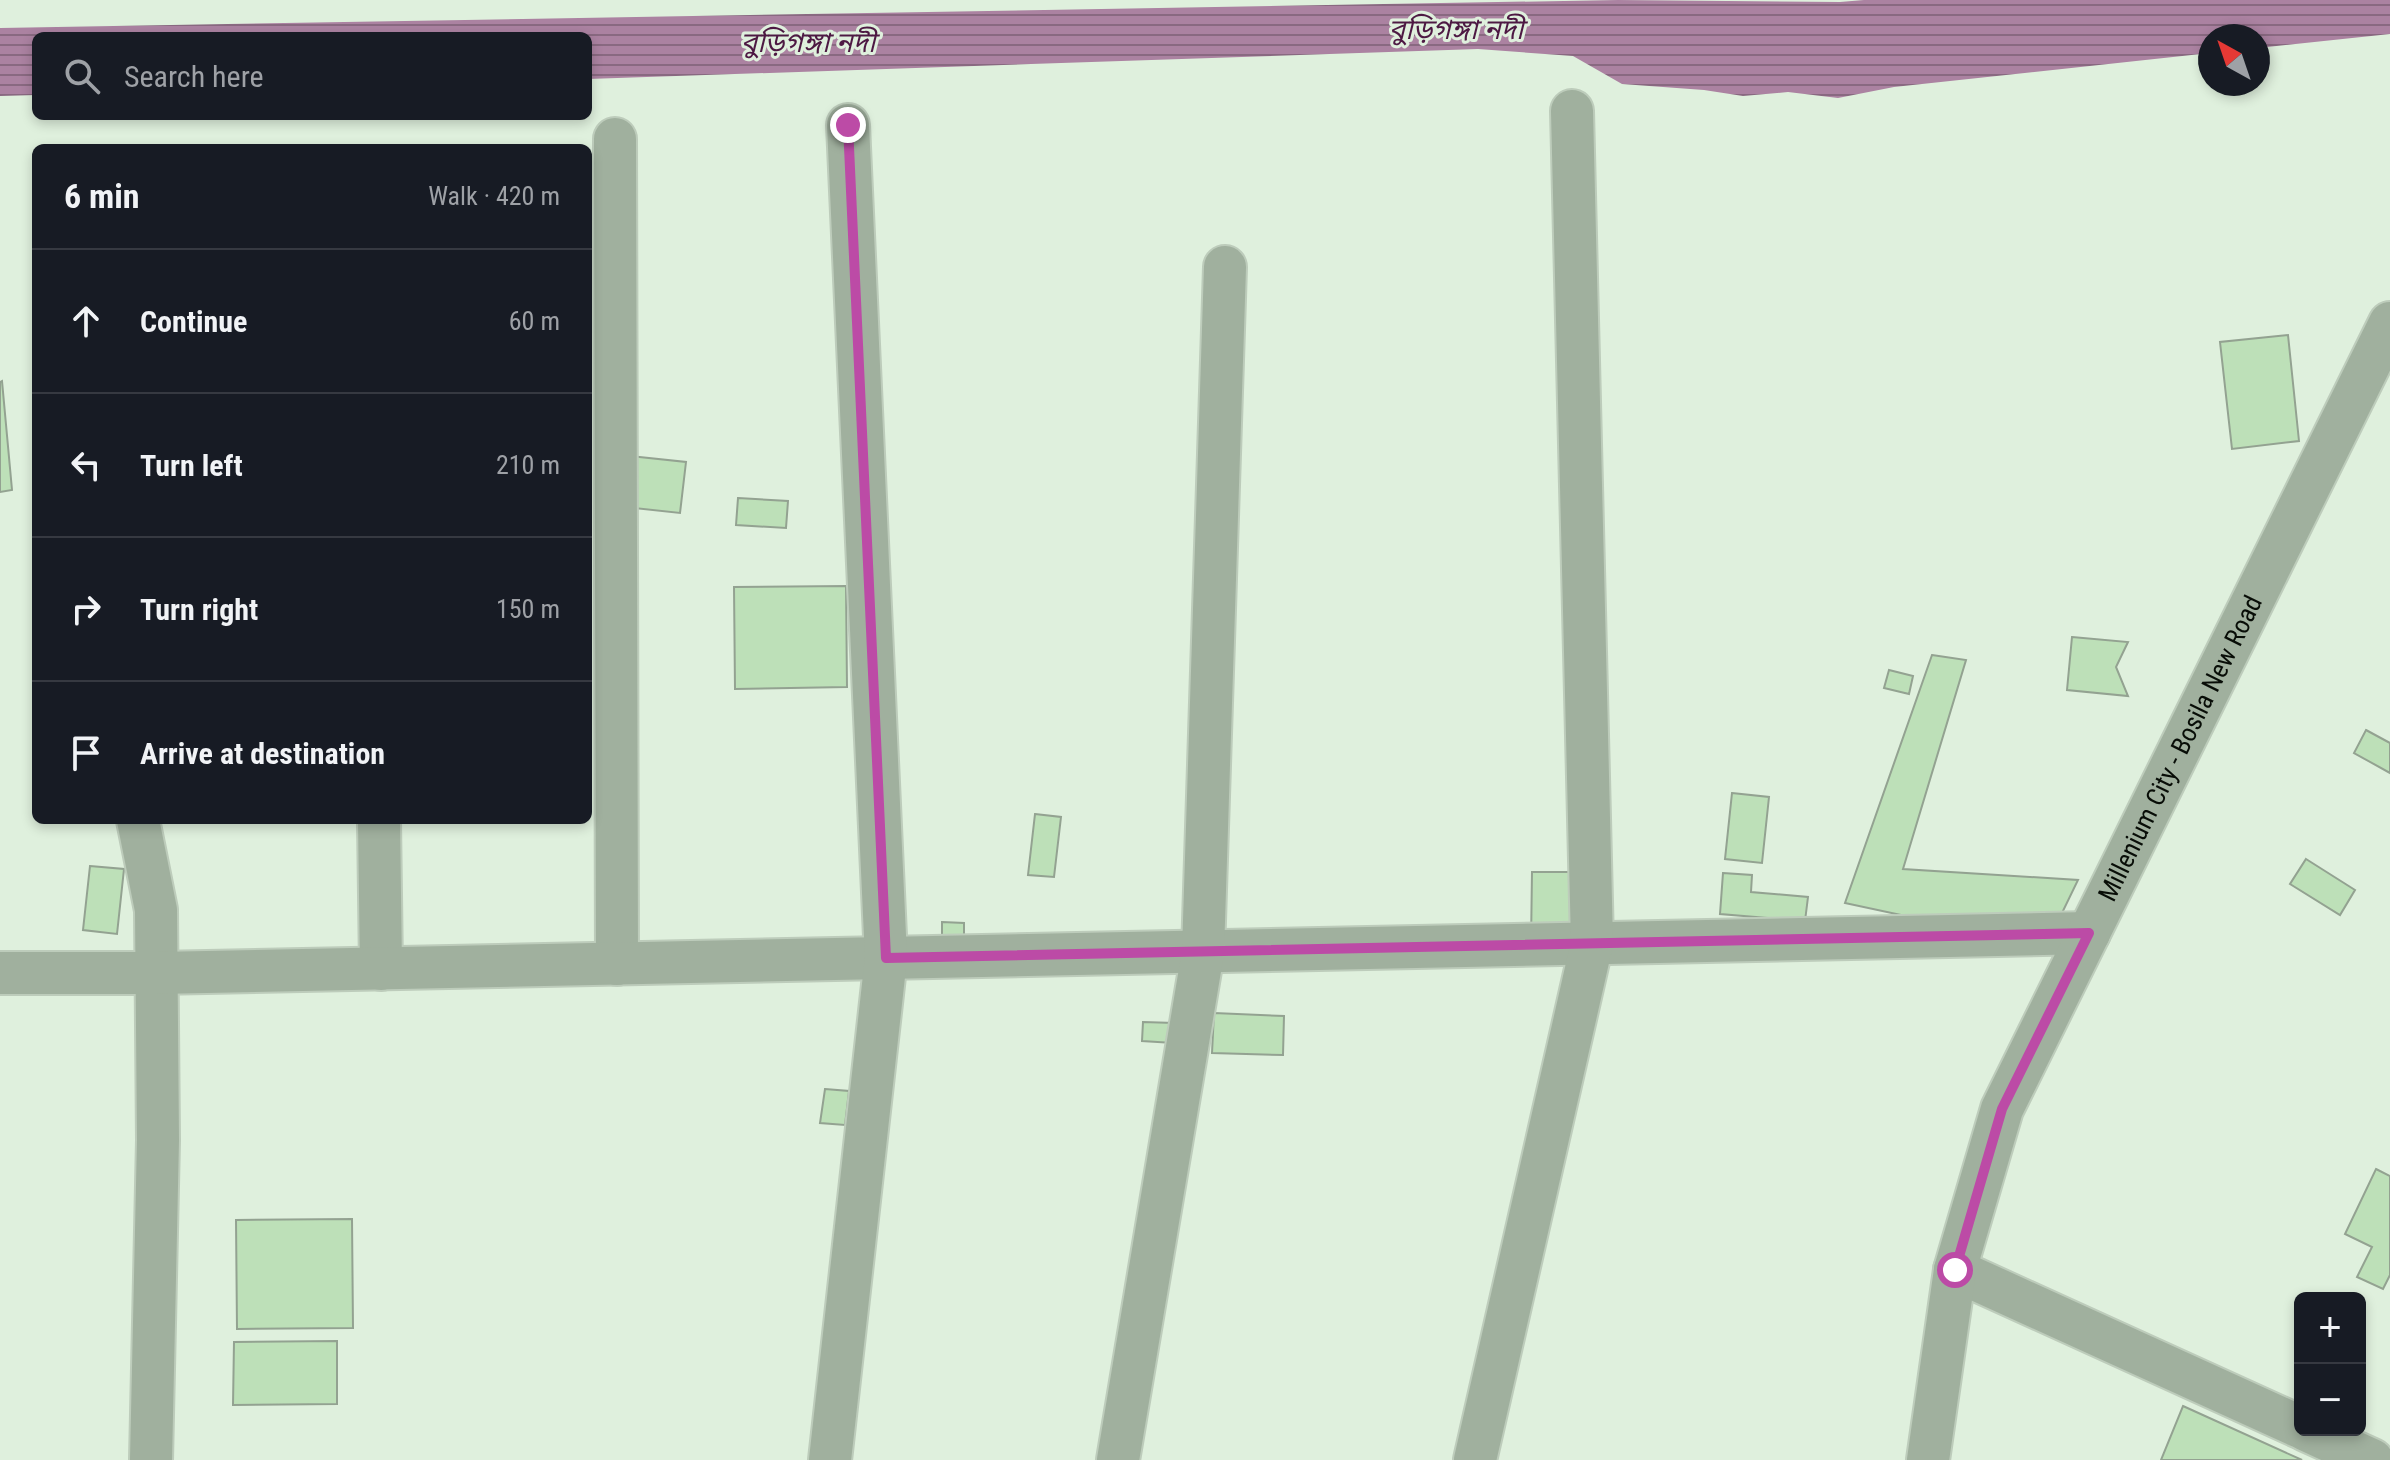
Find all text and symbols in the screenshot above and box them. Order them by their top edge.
water label: বুড়িগঙ্গা নদী [1388,13,1529,46]
north arrow [2198,24,2270,96]
water label: বুড়িগঙ্গা নদী [740,26,881,59]
search box [32,32,592,120]
icon: search [60,54,104,98]
text: Search here [124,59,264,94]
route end [830,107,866,143]
text: 6 min [64,176,140,216]
text: Walk · 420 m [428,181,560,211]
icon: ahead [64,299,108,343]
text: Continue [140,304,247,339]
text: 60 m [509,306,560,336]
icon: left [64,443,108,487]
text: Turn left [140,448,243,483]
text: 210 m [496,450,560,480]
icon: right [64,587,108,631]
street label: Millenium City - Bosila New Road [2092,590,2268,906]
text: Turn right [140,592,258,627]
text: 150 m [496,594,560,624]
icon: arrive [64,731,108,775]
text: Arrive at destination [140,736,385,771]
route start [1937,1252,1973,1288]
map controls [2294,1292,2366,1436]
button: + [2294,1292,2366,1364]
button: − [2294,1364,2366,1436]

